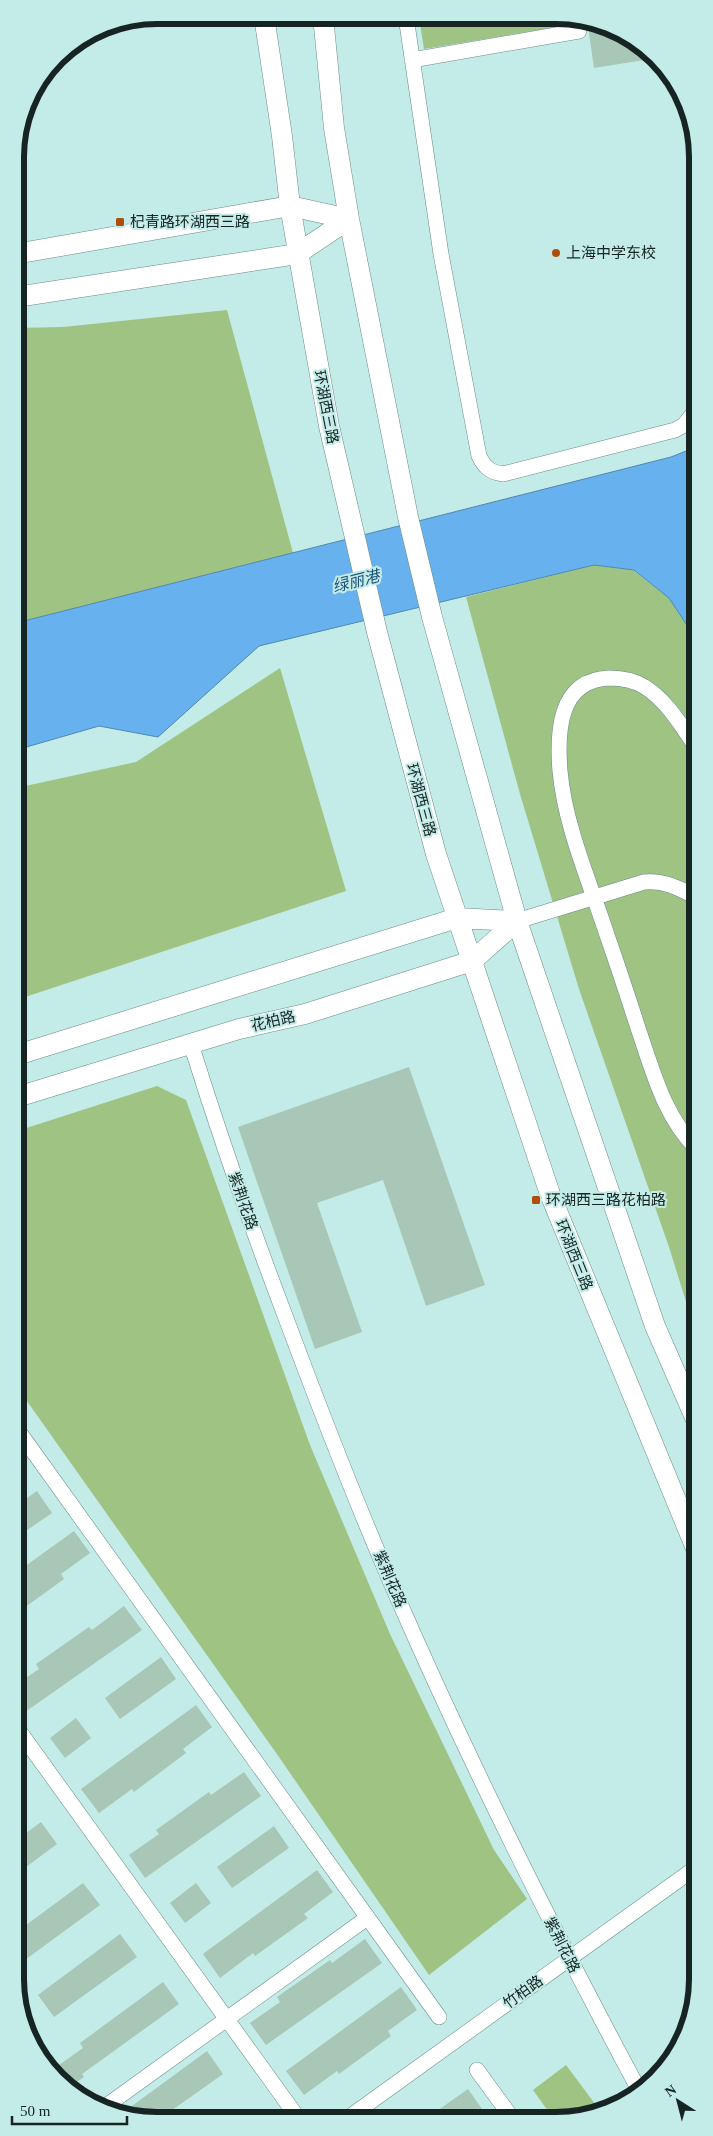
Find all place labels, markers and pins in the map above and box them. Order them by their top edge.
place label: 杞青路环湖西三路 [130,214,250,230]
marker: 杞青路环湖西三路 [114,216,126,228]
place label: 上海中学东校 [566,244,656,261]
marker: 上海中学东校 [550,247,562,259]
place label: 环湖西三路花柏路 [546,1192,666,1208]
marker: 环湖西三路花柏路 [530,1194,542,1206]

